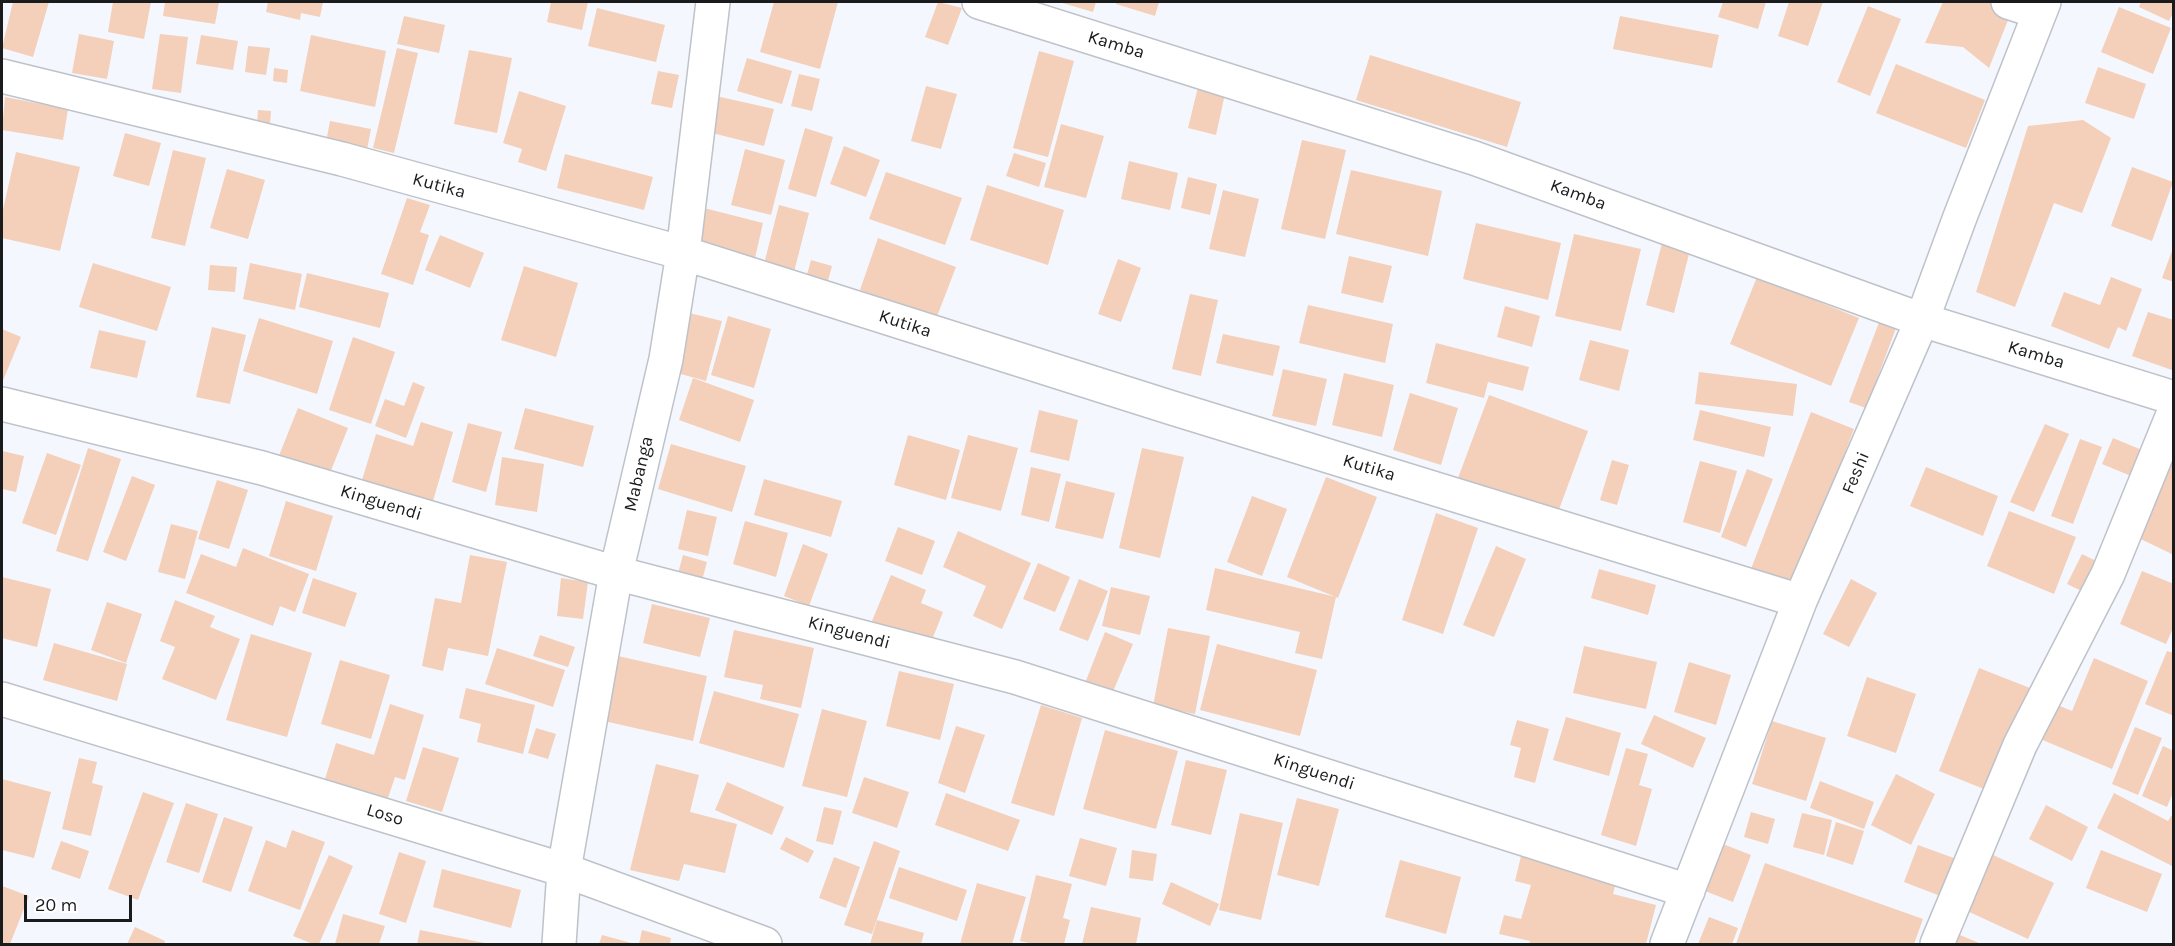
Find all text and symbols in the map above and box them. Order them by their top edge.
street label: Kamba [1085,26,1147,64]
street label: Kutika [410,169,468,203]
street label: Kamba [1547,175,1609,215]
street label: Kutika [876,305,934,343]
street label: Kamba [2005,336,2067,374]
street label: Mabanga [620,434,658,514]
street label: Feshi [1837,449,1875,497]
street label: Kutika [1340,450,1398,486]
street label: Kinguendi [338,480,424,526]
street label: Kinguendi [805,612,893,654]
street label: Kinguendi [1271,749,1357,795]
street label: Loso [364,799,406,831]
scale bar [27,883,135,921]
text: 20 m [35,894,77,916]

